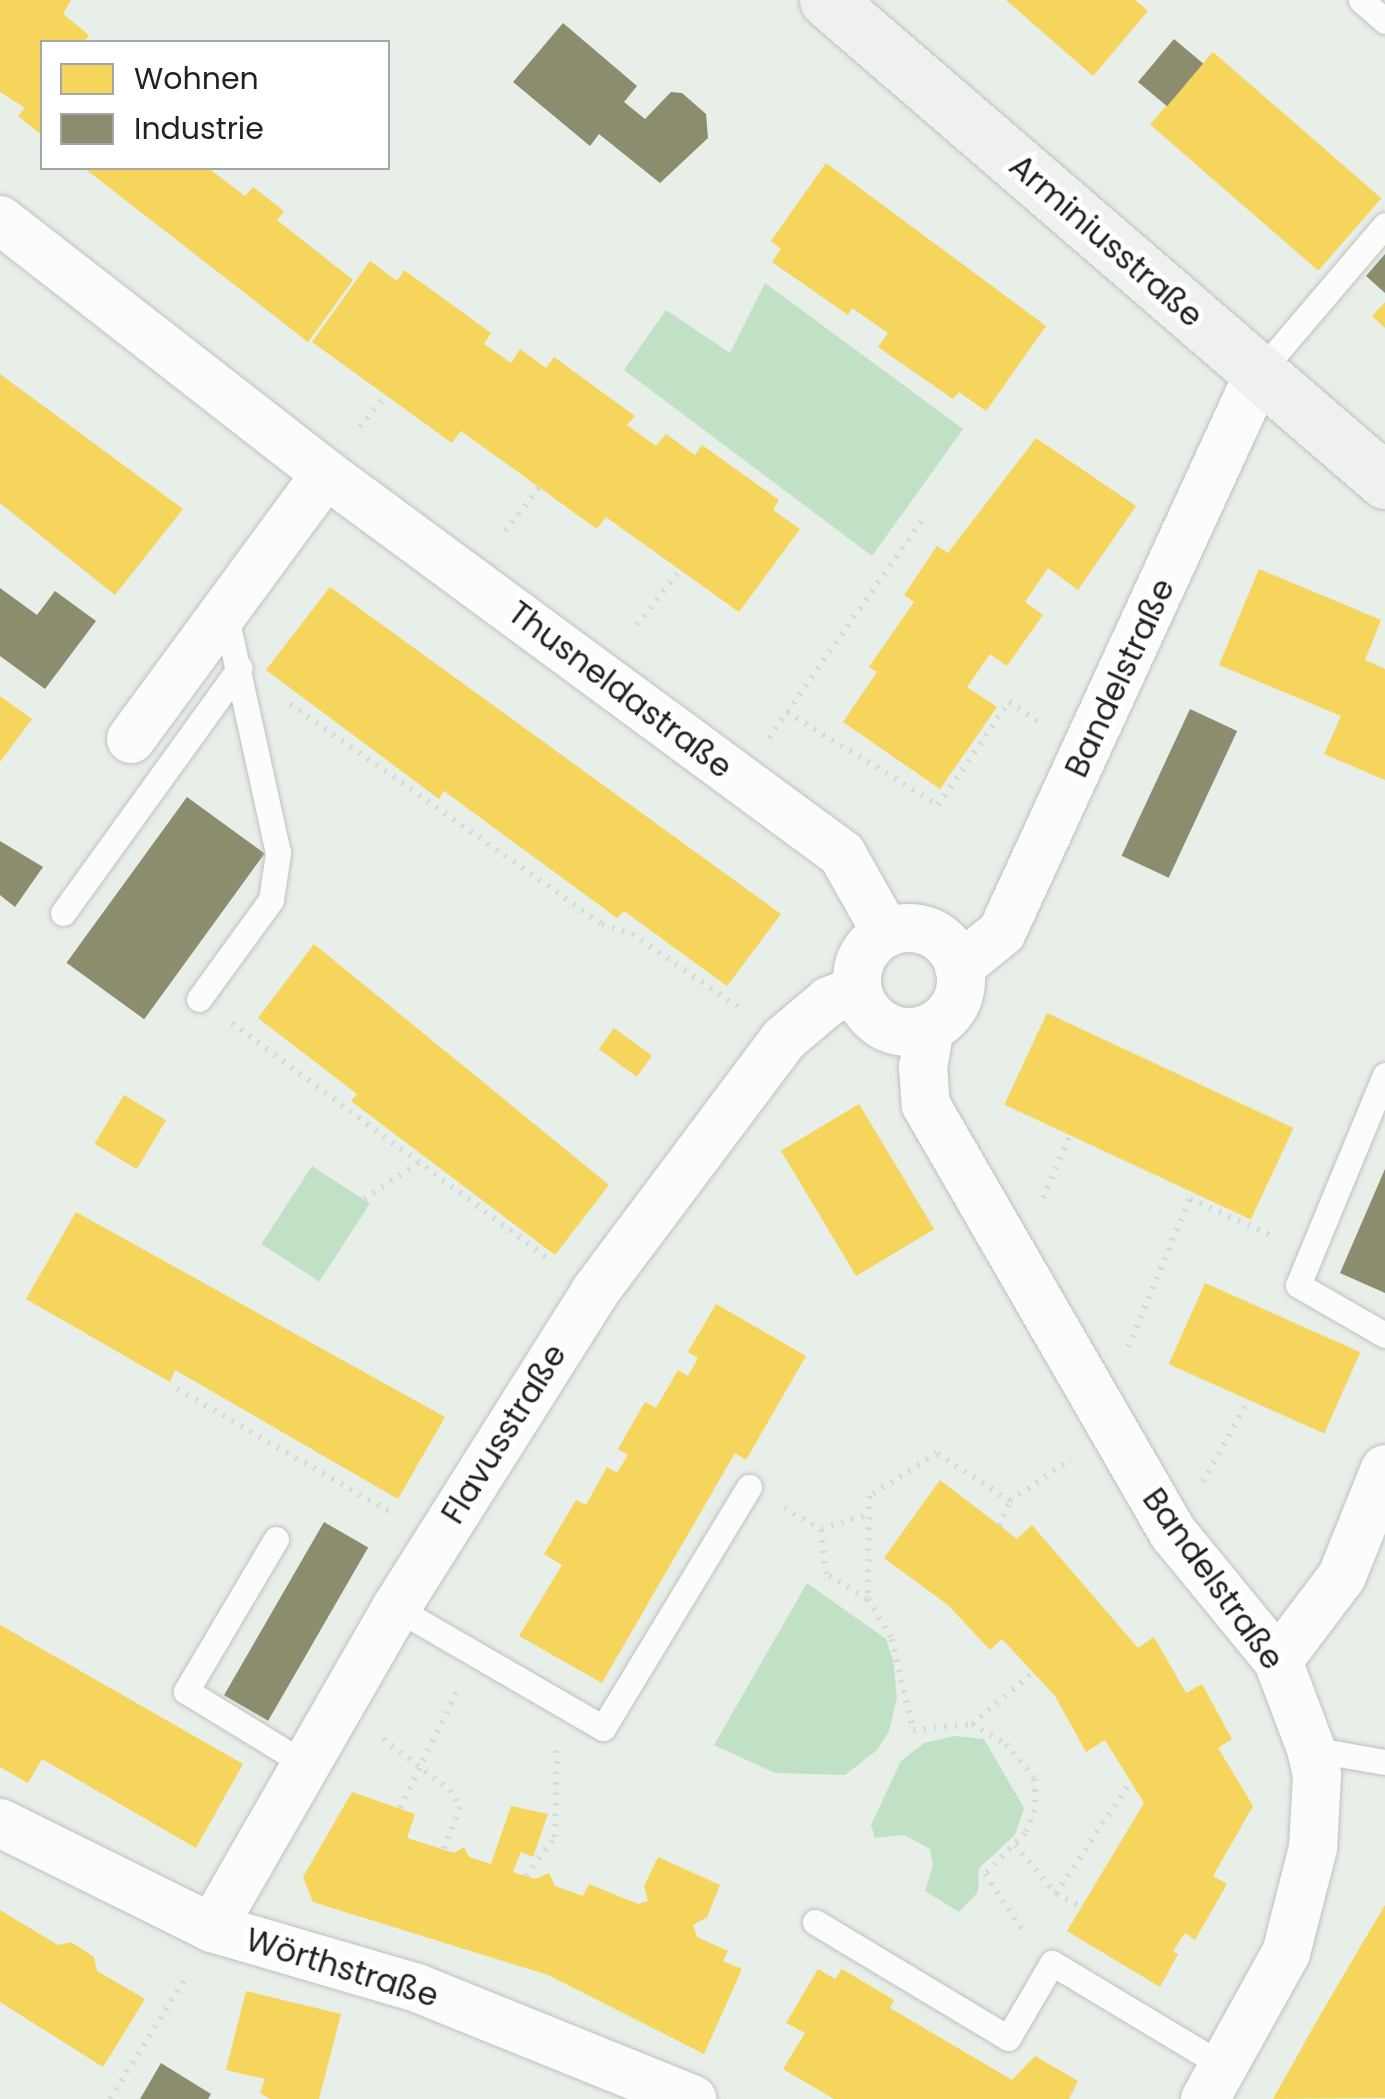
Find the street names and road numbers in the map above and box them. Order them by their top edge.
street label: Arminiusstraße [1002,147,1210,335]
street label: Bandelstraße [1057,573,1183,783]
street label: Thusneldastraße [501,593,739,787]
street label: Flavusstraße [434,1337,574,1531]
street label: Bandelstraße [1134,1481,1292,1677]
street label: Wörthstraße [241,1921,443,2015]

